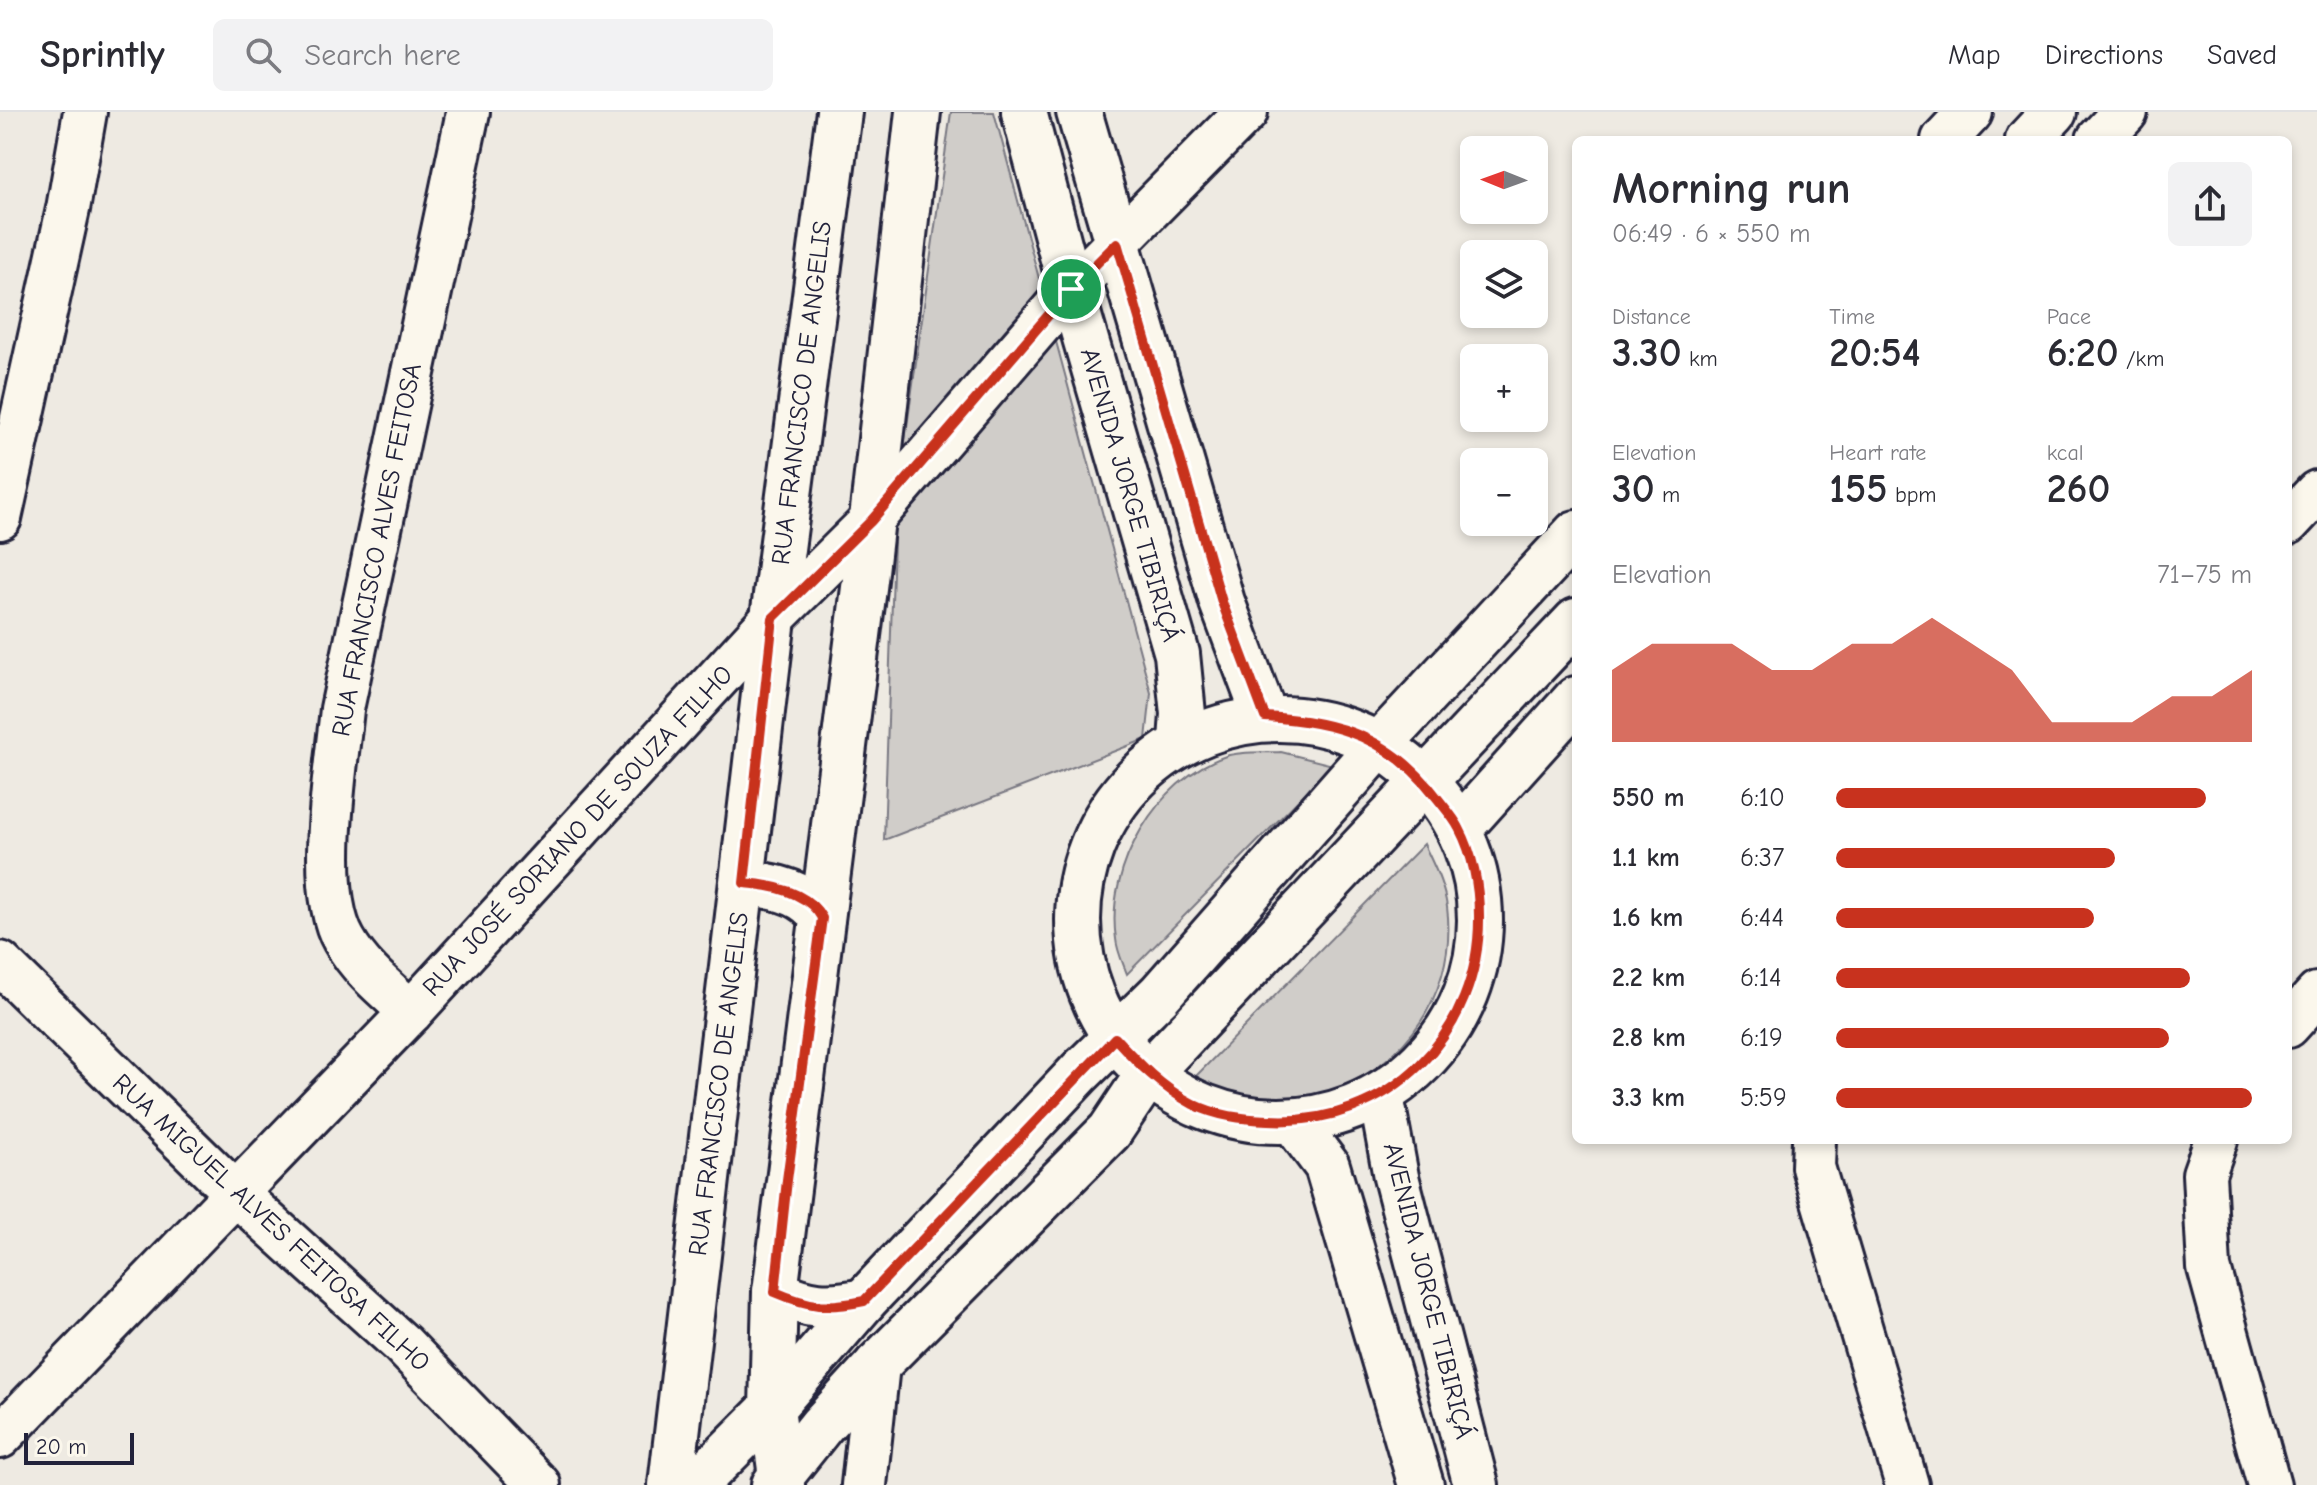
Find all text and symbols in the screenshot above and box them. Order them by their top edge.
search box [213,19,773,91]
text: Sprintly [40,33,165,77]
icon: search [241,33,285,77]
text: Search here [305,38,461,73]
text: Map [1948,39,2001,71]
text: Directions [2045,39,2163,71]
text: Saved [2207,39,2277,71]
north arrow [1460,136,1548,224]
map controls [1460,136,1548,536]
button: share [2168,162,2252,246]
text: Morning run [1612,163,1851,214]
street label: RUA FRANCISCO DE ANGELIS [766,219,838,567]
text: 06:49 · 6 × 550 m [1612,219,1810,249]
button: layers [1460,240,1548,328]
pin [1037,255,1105,323]
icon: arrive [1049,267,1093,311]
text: Distance [1612,304,1691,330]
text: Time [1829,304,1875,330]
text: Pace [2047,304,2091,330]
text: 3.30 [1612,330,1682,376]
text: 20:54 [1829,330,1920,376]
text: 6:20 [2047,330,2119,376]
street label: AVENIDA JORGE TIBIRIÇÁ [1074,344,1187,645]
button: + [1460,344,1548,432]
text: km [1682,346,1718,372]
text: /km [2119,346,2164,372]
street label: RUA FRANCISCO ALVES FEITOSA [326,361,428,739]
text: Elevation [1612,440,1696,466]
text: Heart rate [1829,440,1926,466]
text: kcal [2047,440,2084,466]
button: − [1460,448,1548,536]
text: 30 [1612,466,1655,512]
text: 155 [1829,466,1888,512]
text: 260 [2047,466,2110,512]
text: m [1655,482,1680,508]
text: bpm [1888,482,1937,508]
text: Elevation [1612,560,1712,590]
text: 71–75 m [2157,560,2252,590]
street label: RUA JOSÉ SORIANO DE SOUZA FILHO [416,659,739,1002]
text: 550 m [1612,783,1684,813]
text: 6:10 [1740,783,1785,813]
text: 1.1 km [1612,843,1680,873]
text: 6:37 [1740,843,1784,873]
text: 1.6 km [1612,903,1683,933]
text: 6:44 [1740,903,1784,933]
street label: RUA FRANCISCO DE ANGELIS [683,910,755,1258]
text: 2.2 km [1612,963,1685,993]
text: 6:14 [1740,963,1782,993]
text: 2.8 km [1612,1023,1686,1053]
text: 6:19 [1740,1023,1783,1053]
street label: RUA MIGUEL ALVES FEITOSA FILHO [106,1068,436,1378]
text: 3.3 km [1612,1083,1685,1113]
text: 5:59 [1740,1083,1787,1113]
street label: AVENIDA JORGE TIBIRIÇÁ [1377,1140,1480,1442]
scale bar [24,1429,134,1465]
text: 20 m [36,1434,86,1460]

